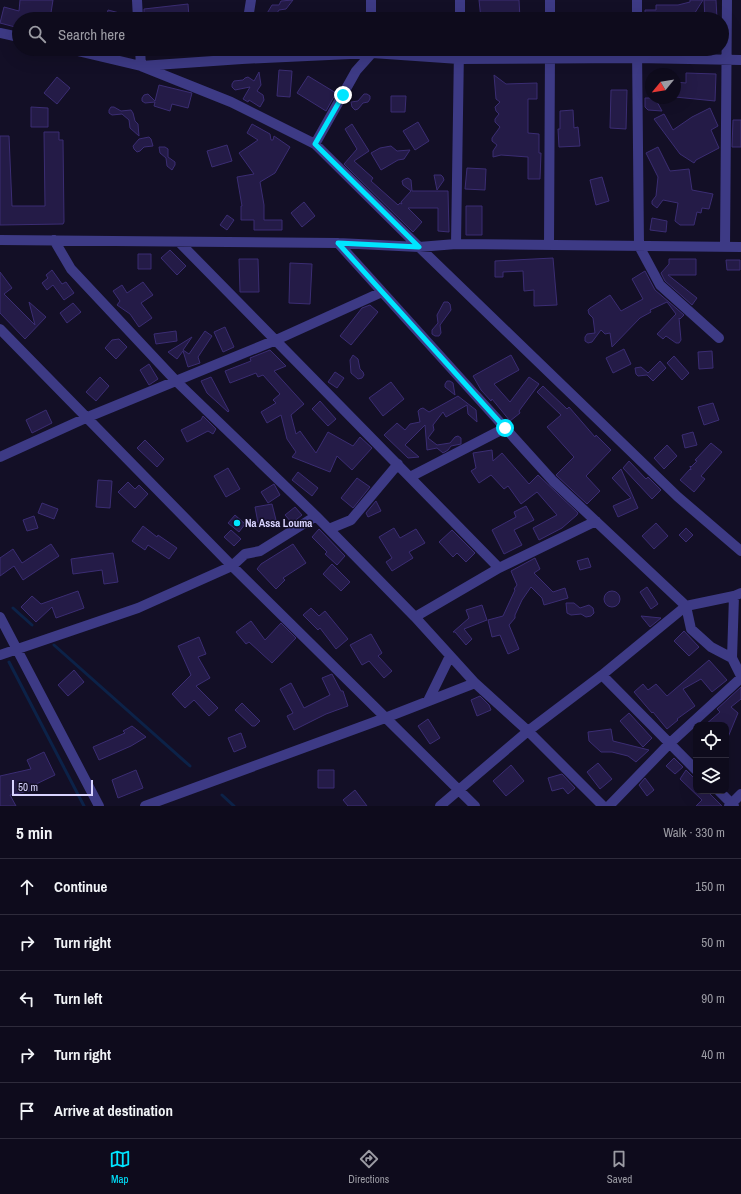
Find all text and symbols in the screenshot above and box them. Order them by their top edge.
search box [12,12,729,56]
icon: search [26,23,48,45]
text: Search here [58,24,125,45]
north arrow [645,68,681,104]
route end [334,86,352,104]
route start [496,419,514,437]
place label: Na Assa Louma [245,516,312,530]
marker: Na Assa Louma [232,518,242,528]
map controls [693,722,729,794]
button: locate [693,722,729,758]
button: layers [693,758,729,794]
scale bar [12,778,93,797]
text: 50 m [18,780,38,794]
text: 5 min [16,821,52,844]
text: Walk · 330 m [663,824,725,841]
icon: ahead [16,876,38,898]
text: Continue [54,876,107,897]
text: 150 m [695,878,725,895]
icon: right [16,932,38,954]
text: Turn right [54,932,111,953]
text: 50 m [701,934,725,951]
icon: left [16,988,38,1010]
text: Turn left [54,988,102,1009]
text: 90 m [701,990,725,1007]
icon: right [16,1044,38,1066]
text: Turn right [54,1044,111,1065]
text: 40 m [701,1046,725,1063]
icon: arrive [16,1100,38,1122]
text: Arrive at destination [54,1100,173,1121]
tab: Map [109,1148,131,1186]
tab: Directions [348,1148,389,1186]
tab: Saved [607,1148,632,1186]

